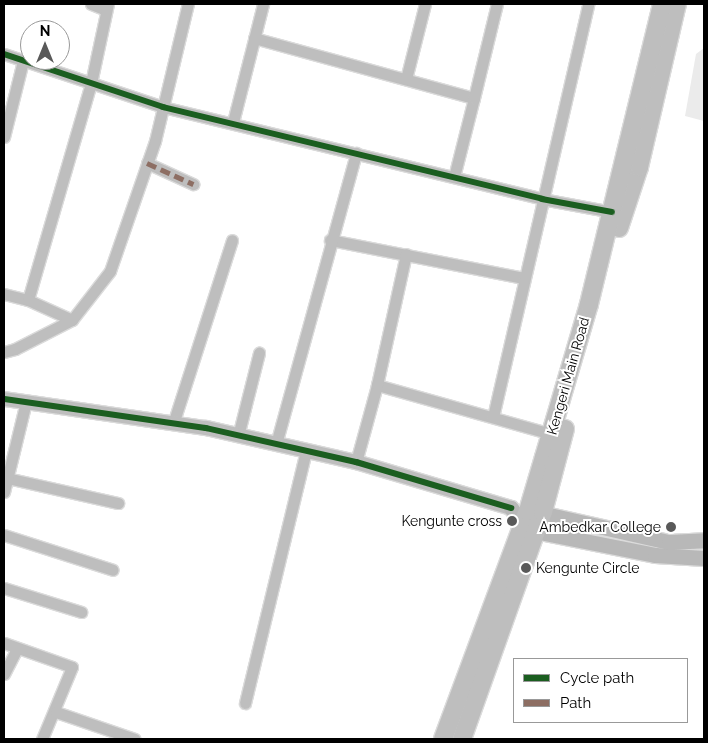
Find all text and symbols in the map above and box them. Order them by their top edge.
north arrow [20,20,70,70]
text: N [40,23,50,39]
street label: Kengeri Main Road [543,315,593,437]
place label: Kengunte cross [401,513,502,529]
marker: Kengunte cross [506,515,518,527]
place label: Ambedkar College [539,519,661,535]
marker: Ambedkar College [665,521,677,533]
place label: Kengunte Circle [536,560,639,576]
marker: Kengunte Circle [520,562,532,574]
legend [513,658,688,723]
text: Cycle path [560,669,634,687]
text: Path [560,694,591,712]

